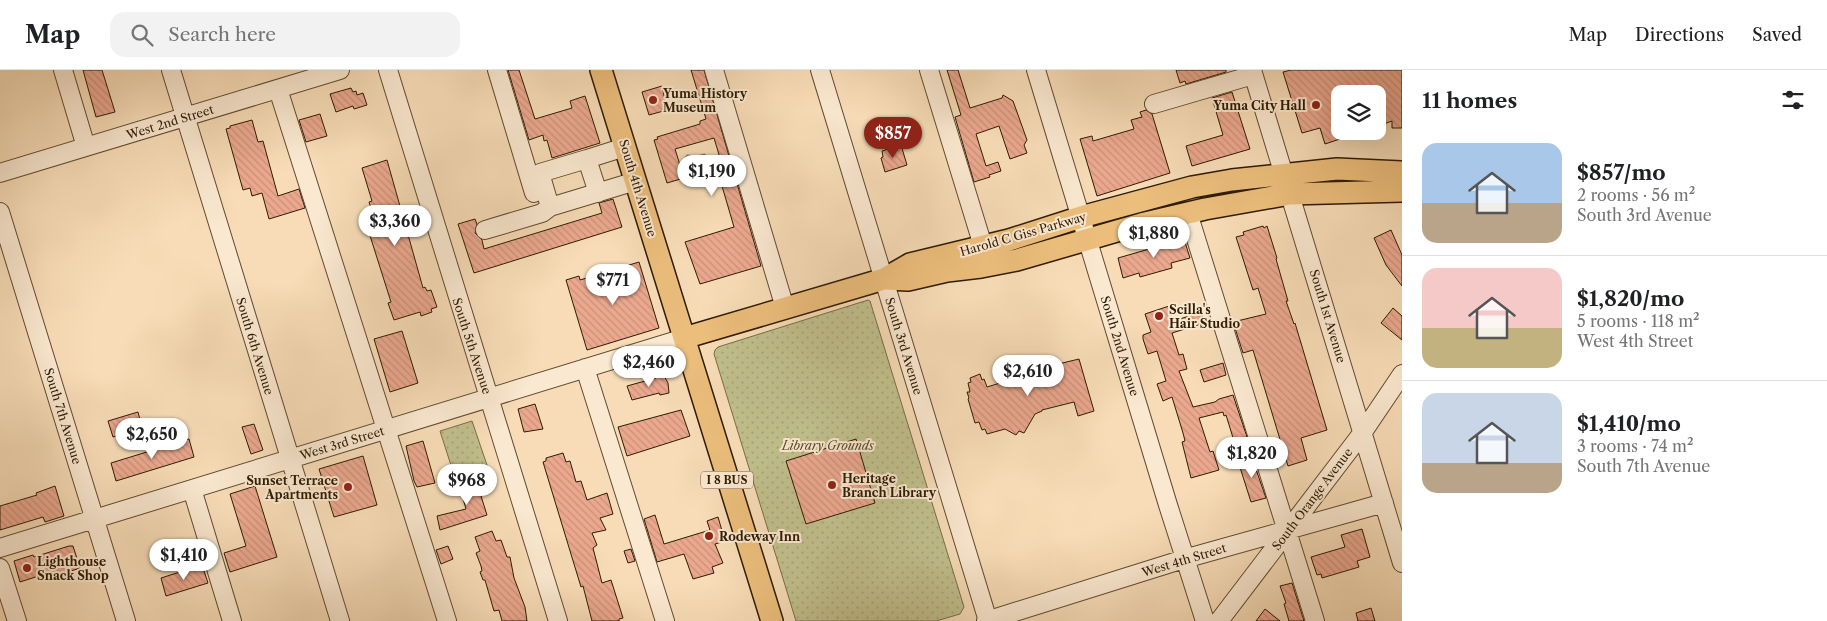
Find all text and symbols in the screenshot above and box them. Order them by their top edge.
search box [110,12,460,57]
text: Map [25,20,80,49]
icon: search [128,21,156,49]
text: Search here [168,23,276,46]
text: Map [1568,24,1607,46]
text: Directions [1635,24,1724,46]
text: Saved [1752,24,1802,46]
map controls [1331,85,1386,140]
button: layers [1331,85,1386,140]
place label: Yuma History Museum [662,86,748,115]
icon: filters [1779,86,1807,114]
text: 11 homes [1422,88,1517,113]
marker: Yuma History Museum [647,94,659,106]
place label: Yuma City Hall [1212,98,1306,113]
marker: Yuma City Hall [1310,99,1322,111]
street label: West 2nd Street [124,101,216,143]
pin: $857 [863,116,923,159]
text: $857 [875,123,911,143]
street label: South 4th Avenue [616,138,660,239]
pin: $1,190 [671,154,753,197]
text: $857/mo [1577,160,1666,185]
text: $1,190 [688,161,736,181]
icon: home [1462,163,1522,223]
text: 2 rooms · 56 m² [1577,185,1695,205]
pin: $3,360 [354,204,436,247]
text: South 3rd Avenue [1577,205,1712,225]
street label: Harold C Giss Parkway [958,209,1088,259]
text: $3,360 [369,211,421,231]
pin: $1,880 [1113,216,1195,259]
text: $1,880 [1129,223,1179,243]
pin: $771 [583,264,643,306]
street label: South 1st Avenue [1307,268,1349,365]
text: $771 [597,270,629,290]
text: $1,820/mo [1577,286,1684,311]
icon: home [1462,288,1522,348]
street label: South 2nd Avenue [1098,294,1142,398]
street label: South 6th Avenue [233,295,277,397]
street label: South 3rd Avenue [882,295,926,397]
street label: South 5th Avenue [449,296,495,396]
place label: Scilla's Hair Studio [1169,302,1241,331]
marker: Scilla's Hair Studio [1153,310,1165,322]
text: 5 rooms · 118 m² [1577,311,1700,331]
text: West 4th Street [1577,331,1693,351]
pin: $2,460 [608,346,690,388]
text: $2,460 [623,352,675,372]
pin: $2,610 [987,354,1069,397]
text: $2,610 [1003,361,1053,381]
street label: South 7th Avenue [41,366,85,466]
text: $1,410/mo [1577,411,1681,436]
icon: home [1462,413,1522,473]
pin: $2,650 [111,418,193,460]
street label: West 3rd Street [297,423,387,463]
text: $2,650 [126,424,178,444]
pin: $1,820 [1211,436,1293,479]
text: 3 rooms · 74 m² [1577,436,1693,456]
park label: Library Grounds [781,438,875,453]
text: $1,820 [1227,443,1277,463]
street label: South Orange Avenue [1269,445,1355,553]
text: South 7th Avenue [1577,456,1710,476]
pin: $968 [437,464,497,506]
text: $968 [448,470,486,490]
place label: Heritage Branch Library [842,471,937,500]
road number: I 8 BUS [701,472,753,488]
place label: Sunset Terrace Apartments [246,473,338,502]
marker: Heritage Branch Library [826,479,838,491]
marker: Sunset Terrace Apartments [342,481,354,493]
place label: Rodeway Inn [719,529,801,544]
marker: Rodeway Inn [703,530,715,542]
pin: $1,410 [143,538,225,581]
street label: West 4th Street [1139,540,1229,580]
text: $1,410 [160,545,208,565]
place label: Lighthouse Snack Shop [37,554,109,583]
marker: Lighthouse Snack Shop [21,562,33,574]

